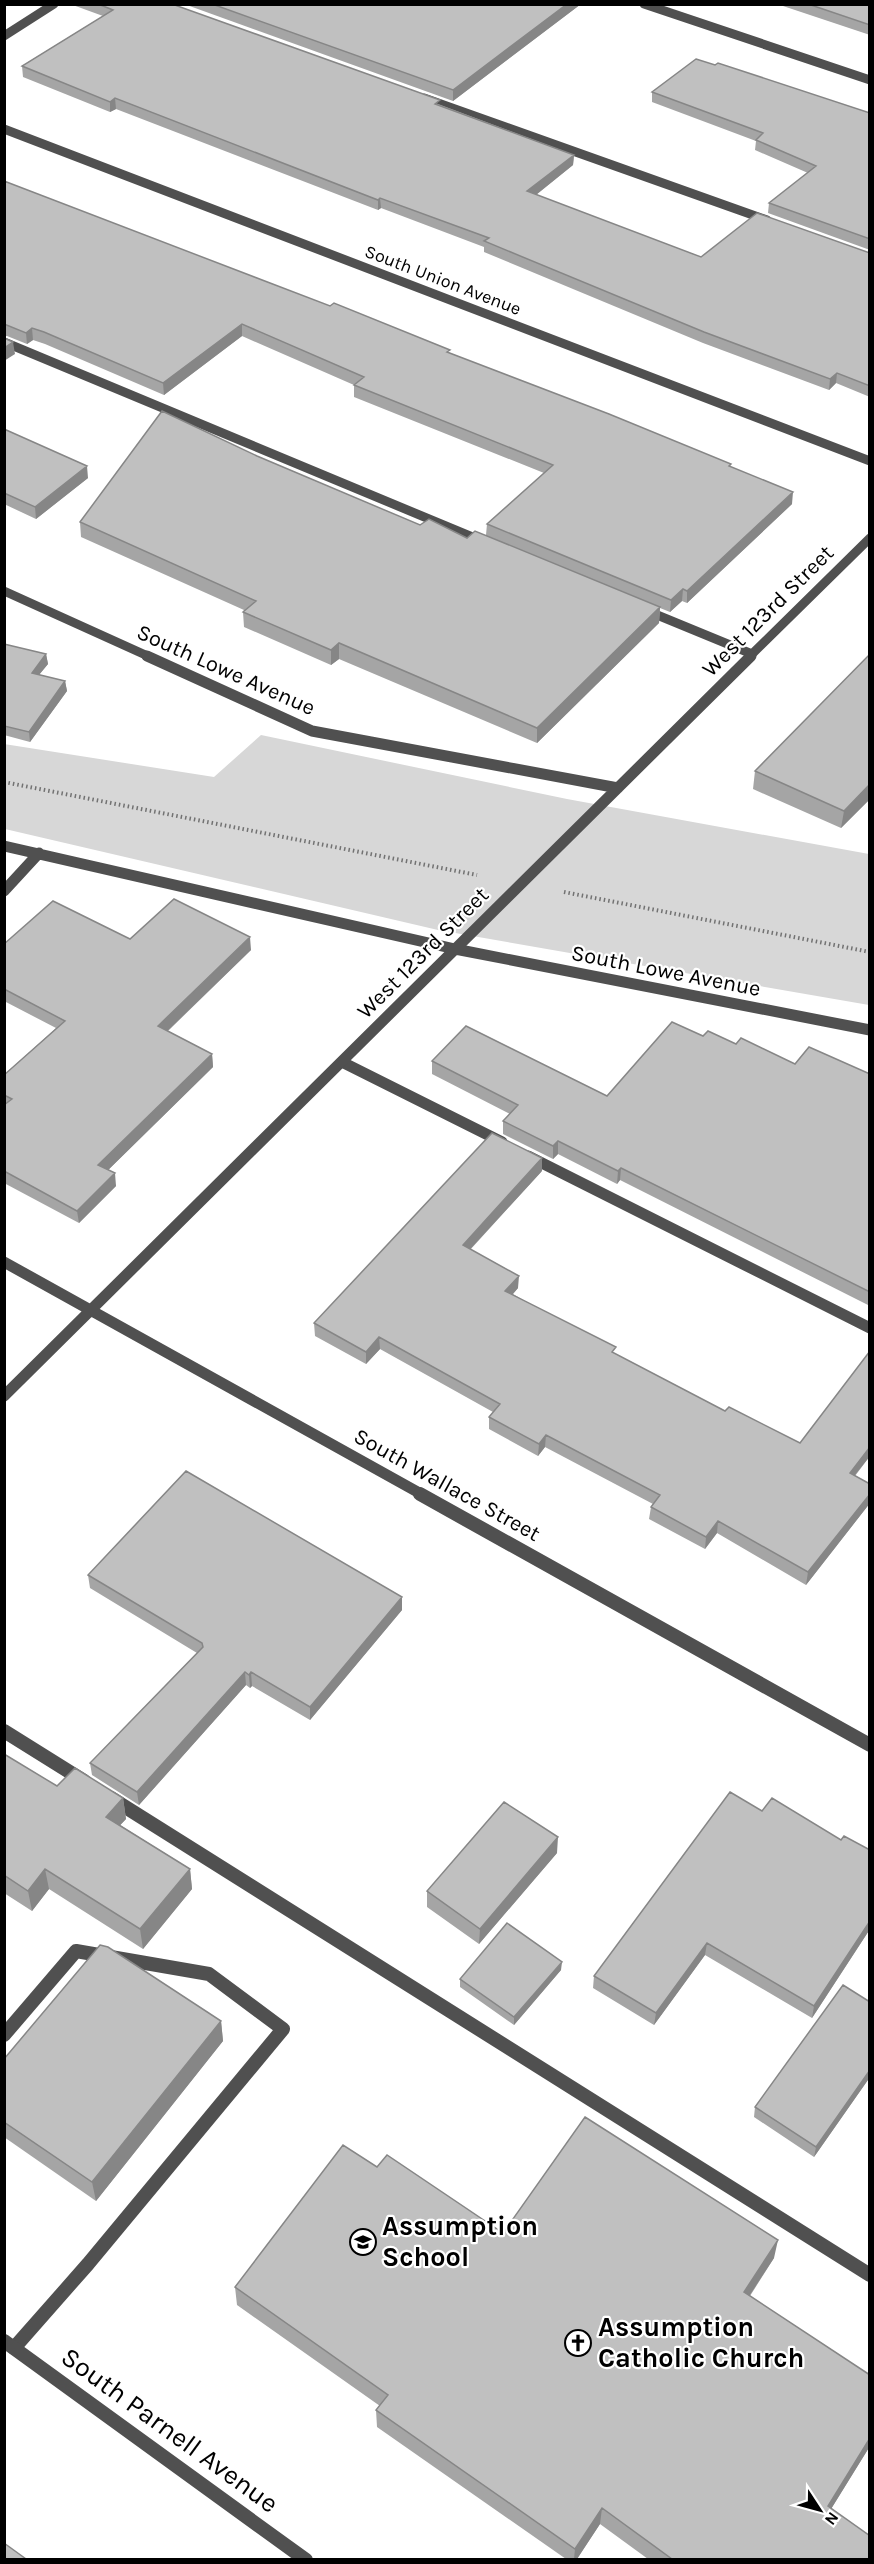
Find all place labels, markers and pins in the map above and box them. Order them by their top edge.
place label: Assumption School [382,2210,538,2273]
school or university icon: Assumption School [348,2227,378,2257]
place label: Assumption Catholic Church [598,2311,804,2374]
church icon: Assumption Catholic Church [563,2328,593,2358]

